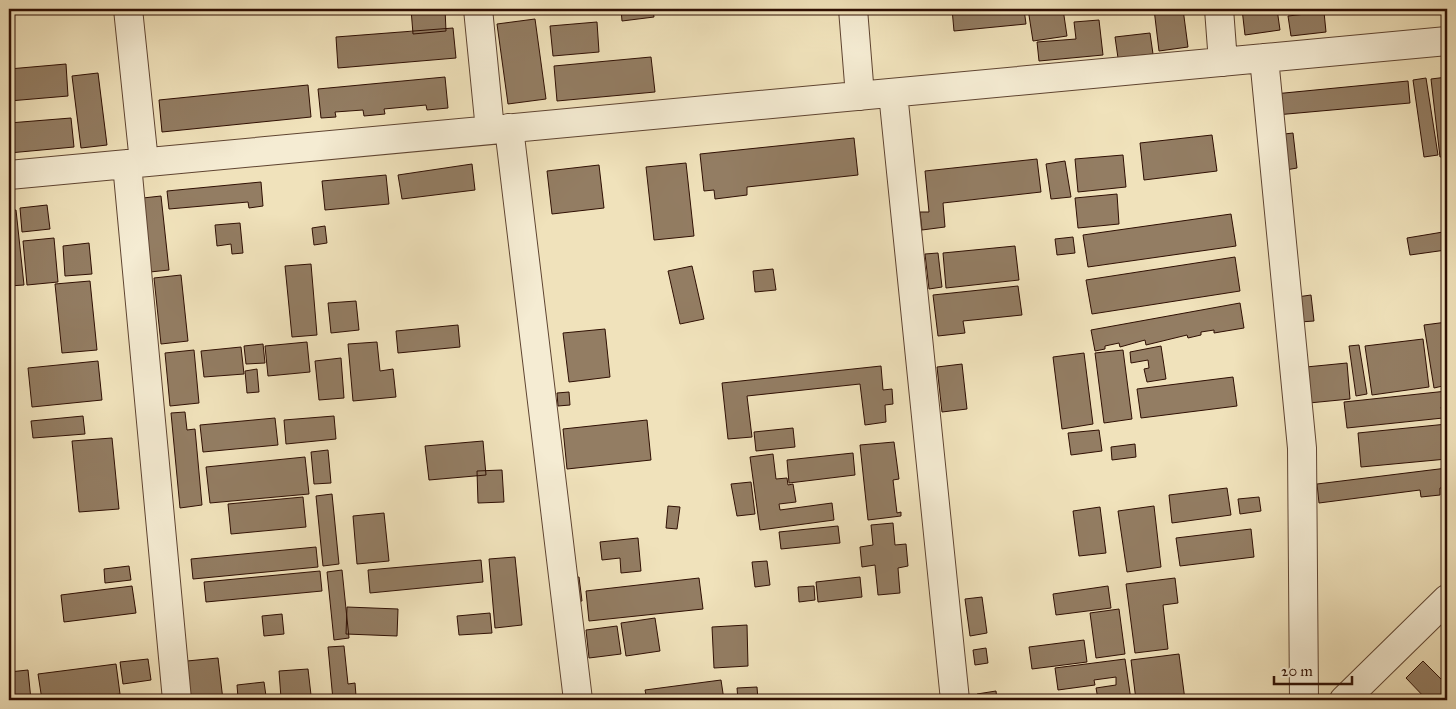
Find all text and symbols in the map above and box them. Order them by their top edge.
scale bar [1274,654,1351,686]
text: 20 m [1281,662,1313,680]

